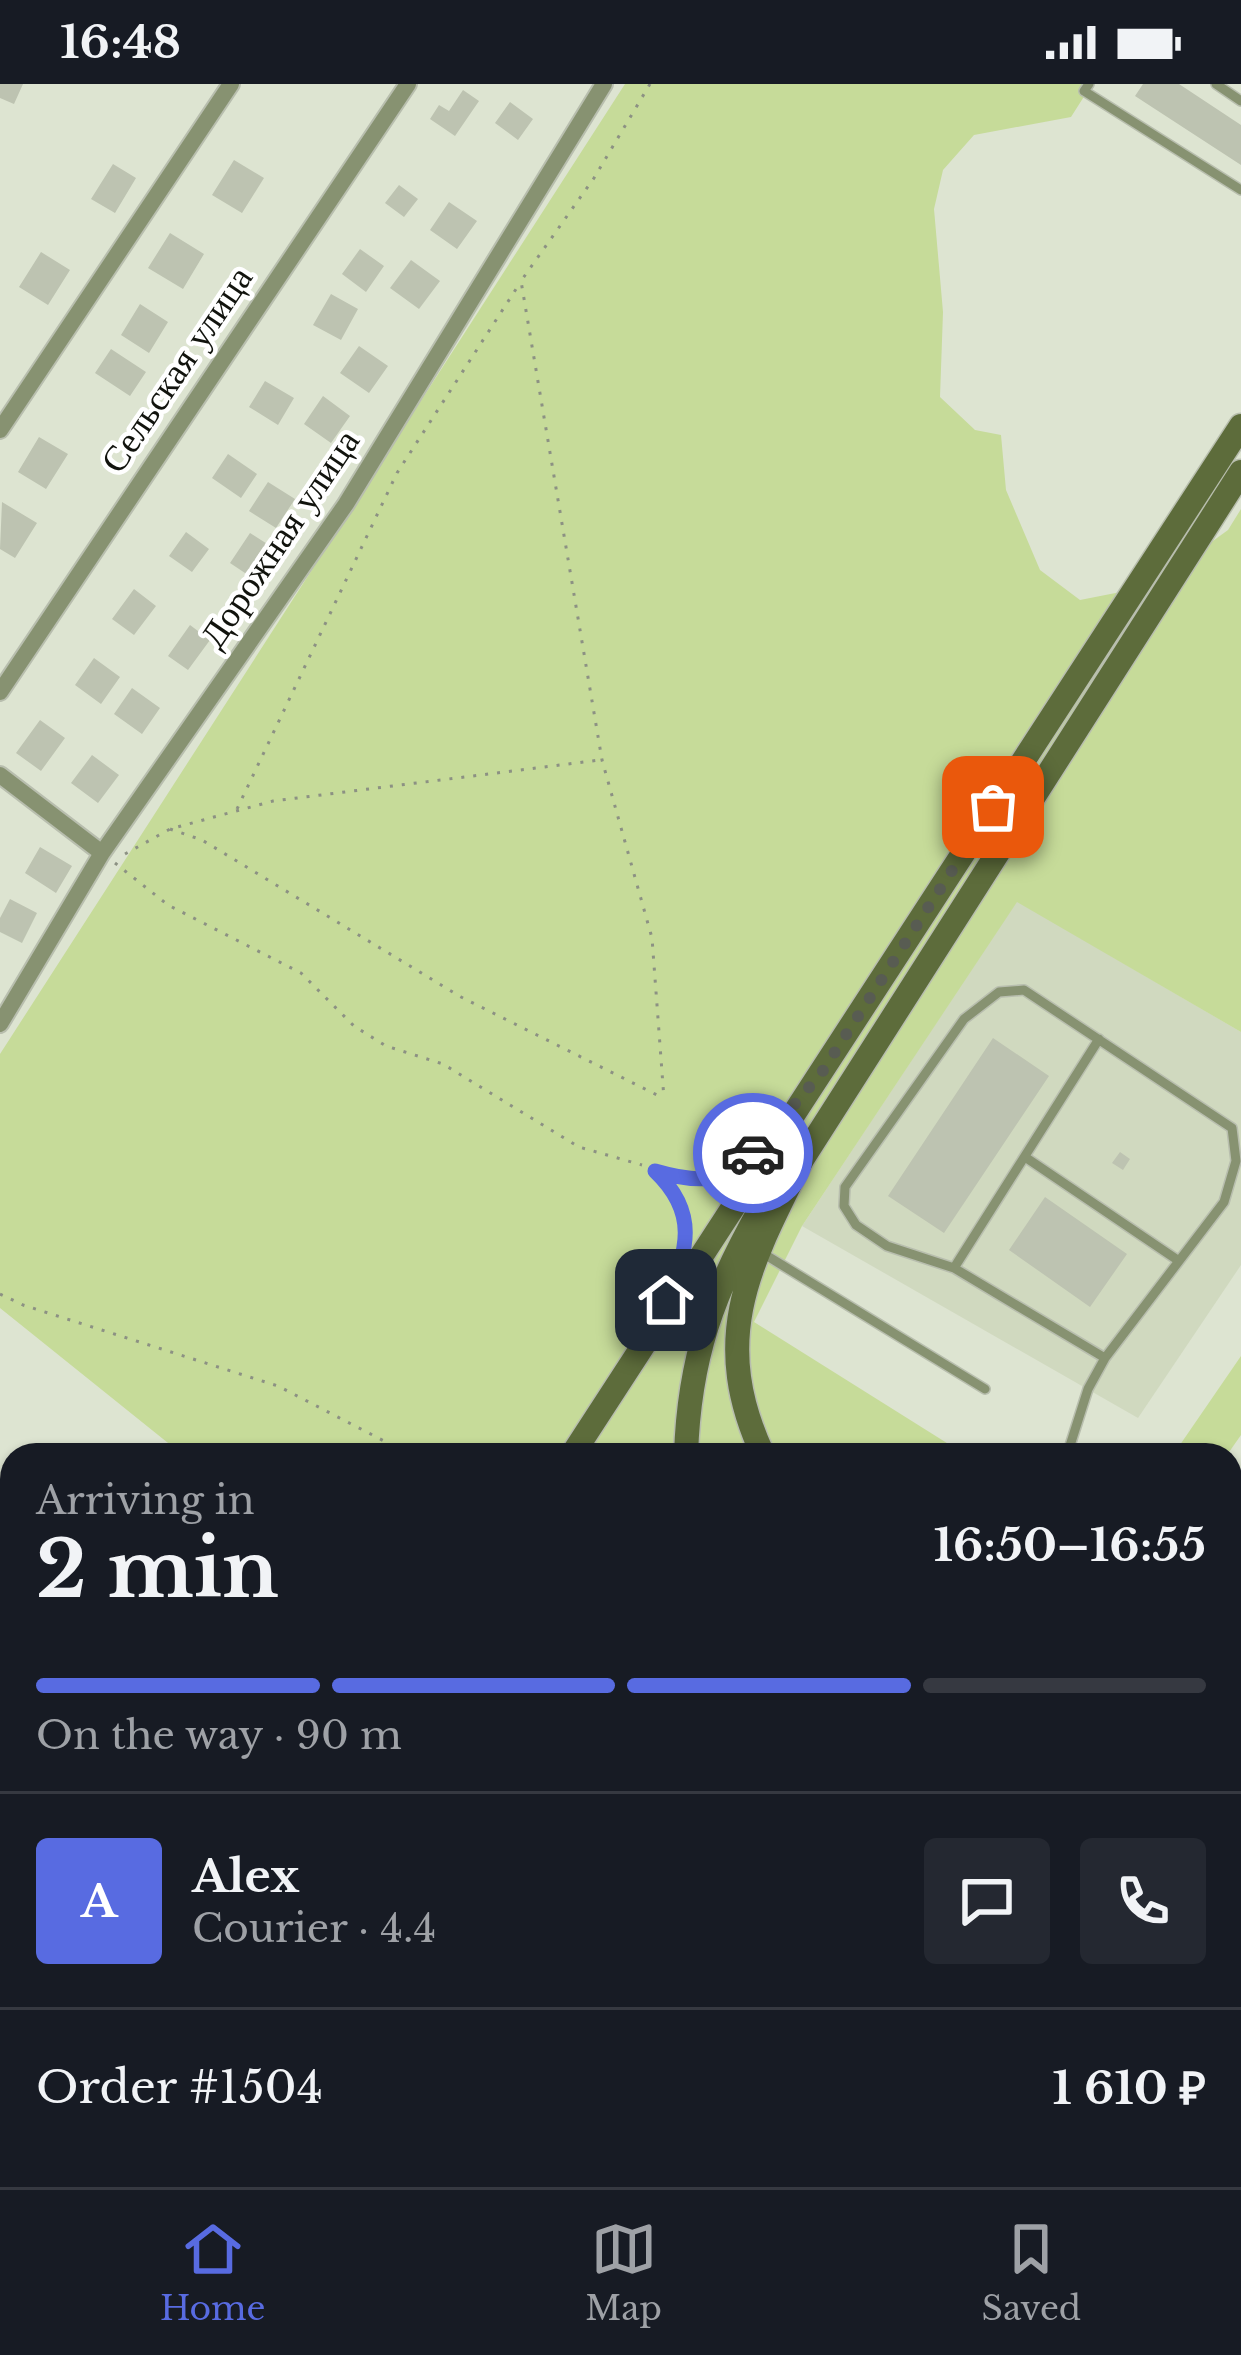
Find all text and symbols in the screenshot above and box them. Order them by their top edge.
text: 16:48 [60,14,181,70]
street label: Сельская улица [91,257,262,481]
street label: Дорожная улица [190,421,369,656]
pin [942,756,1044,858]
icon: bag [960,774,1026,840]
courier [693,1093,813,1213]
icon: car [720,1120,786,1186]
pin [615,1249,717,1351]
icon: home [633,1267,699,1333]
text: Arriving in [36,1476,255,1525]
text: 16:50–16:55 [933,1517,1206,1573]
text: 2 min [36,1521,279,1618]
text: On the way · 90 m [36,1711,402,1760]
button: chat [924,1838,1050,1964]
button: phone [1080,1838,1206,1964]
text: Alex [192,1848,299,1904]
text: A [81,1873,117,1929]
text: Courier · 4.4 [192,1904,436,1953]
text: Order #1504 [36,2059,323,2115]
text: 1 610 ₽ [1052,2060,1206,2116]
tab: Home [160,2216,265,2329]
tab: Map [585,2216,662,2329]
tab: Saved [982,2216,1081,2329]

